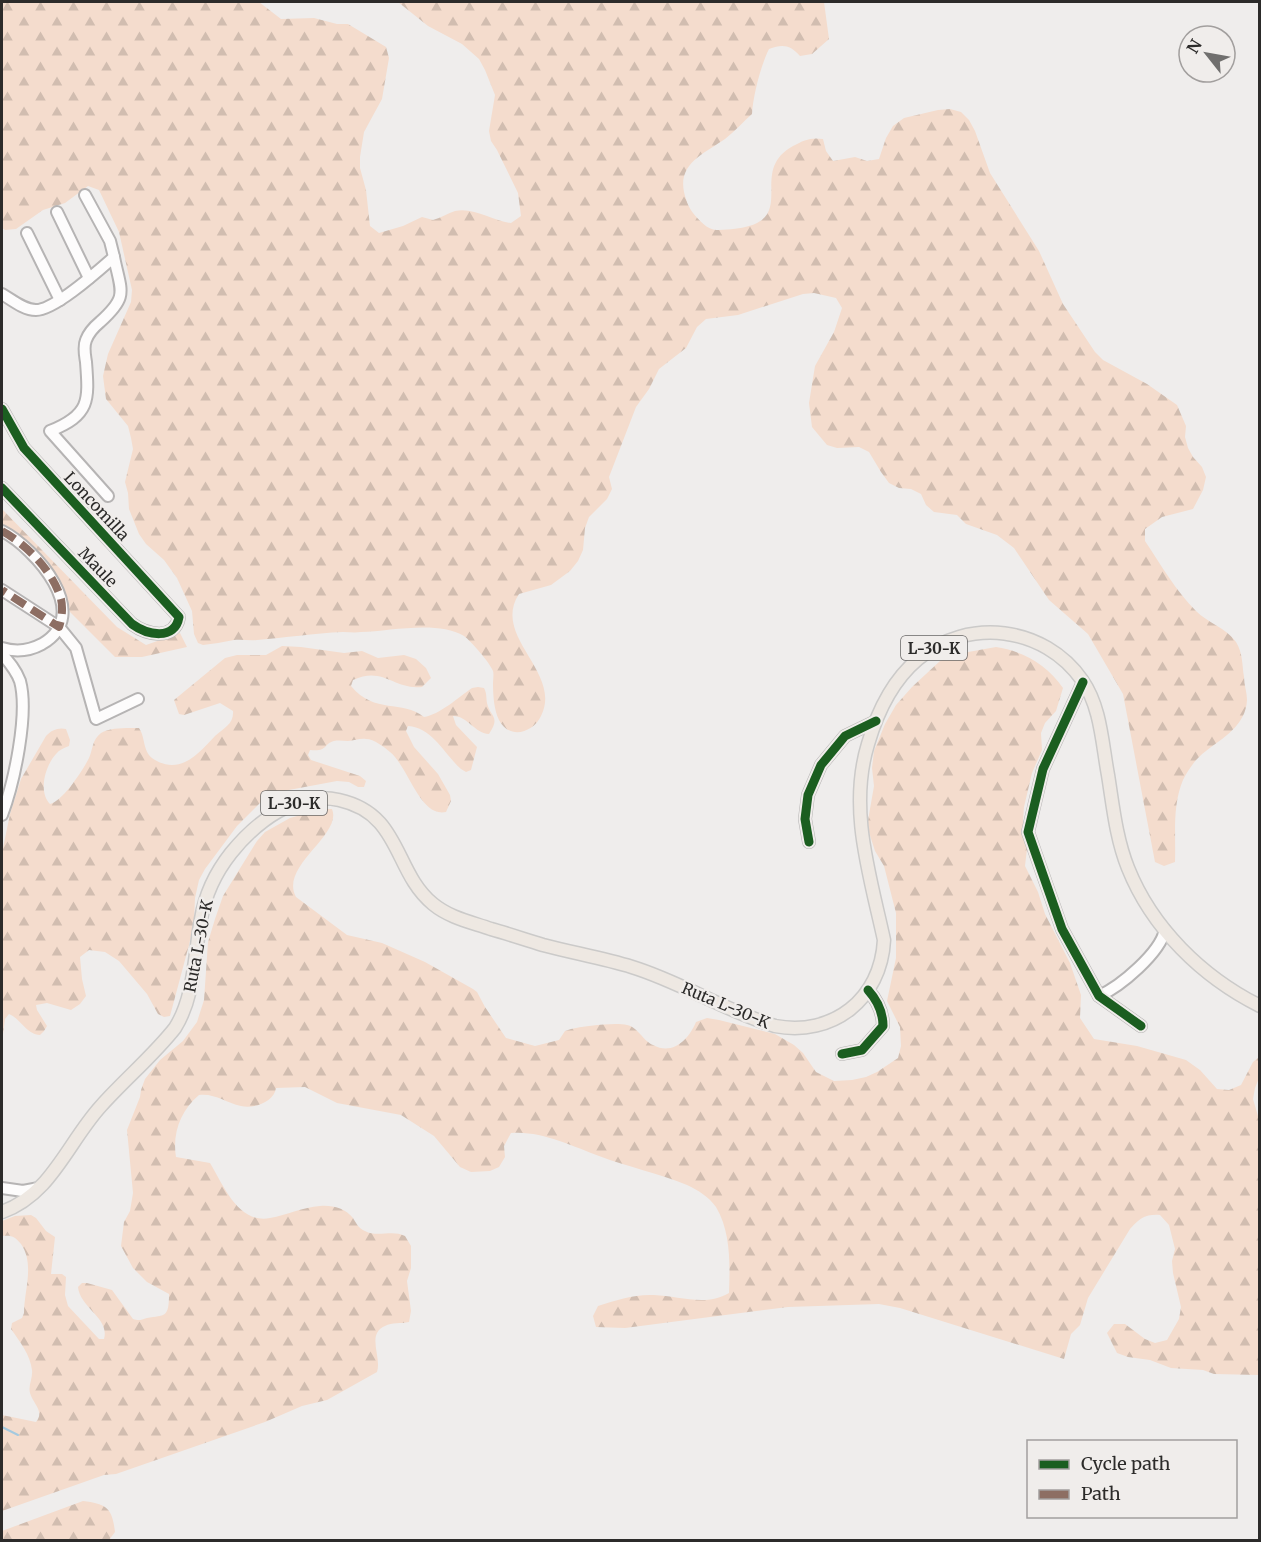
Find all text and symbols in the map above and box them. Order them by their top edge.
north arrow [1177,24,1237,84]
text: N [1182,35,1206,57]
street label: Loncomilla [60,467,134,545]
street label: Maule [74,543,122,591]
road number: L-30-K [901,636,967,660]
road number: L-30-K [261,791,327,815]
street label: Ruta L-30-K [179,897,217,994]
street label: Ruta L-30-K [679,977,774,1033]
legend [1027,1440,1237,1518]
text: Cycle path [1081,1452,1171,1475]
text: Path [1081,1482,1121,1505]

